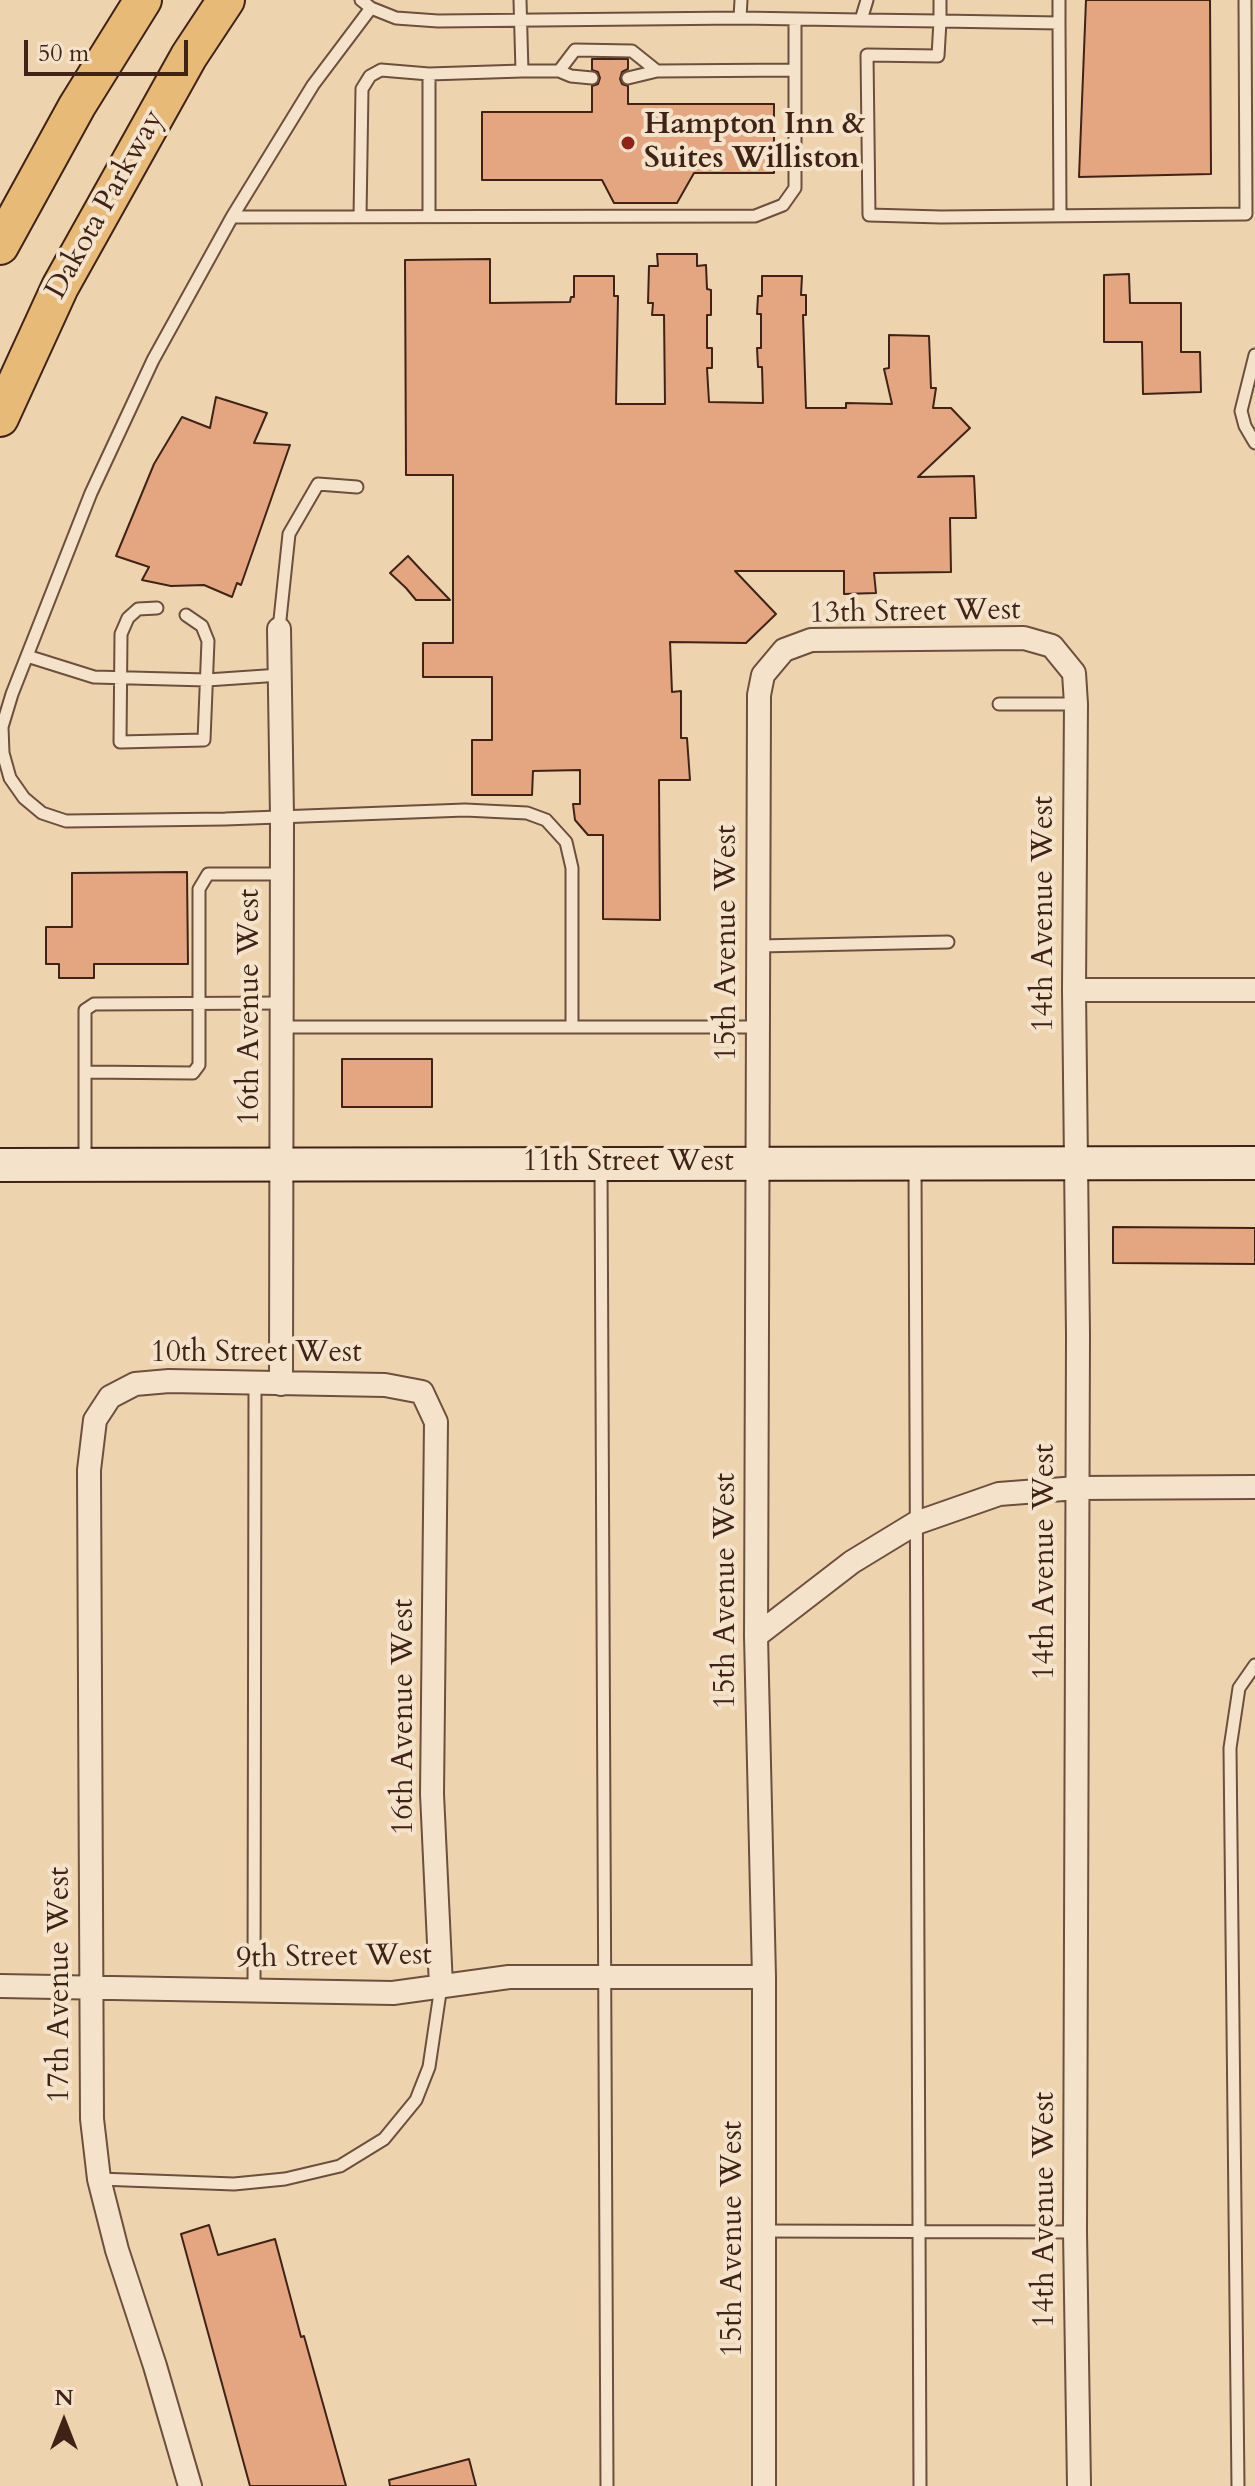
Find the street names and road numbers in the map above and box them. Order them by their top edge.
street label: Dakota Parkway [39,104,173,306]
street label: 13th Street West [809,593,1021,633]
street label: 14th Avenue West [1027,796,1063,1032]
street label: 15th Avenue West [710,825,746,1061]
street label: 16th Avenue West [233,889,269,1125]
street label: 11th Street West [522,1145,734,1181]
street label: 10th Street West [150,1336,362,1372]
street label: 14th Avenue West [1028,1444,1064,1680]
street label: 15th Avenue West [709,1473,745,1709]
street label: 16th Avenue West [387,1599,423,1835]
street label: 17th Avenue West [43,1867,79,2103]
street label: 9th Street West [236,1938,432,1978]
street label: 14th Avenue West [1028,2092,1064,2328]
street label: 15th Avenue West [716,2121,752,2357]

